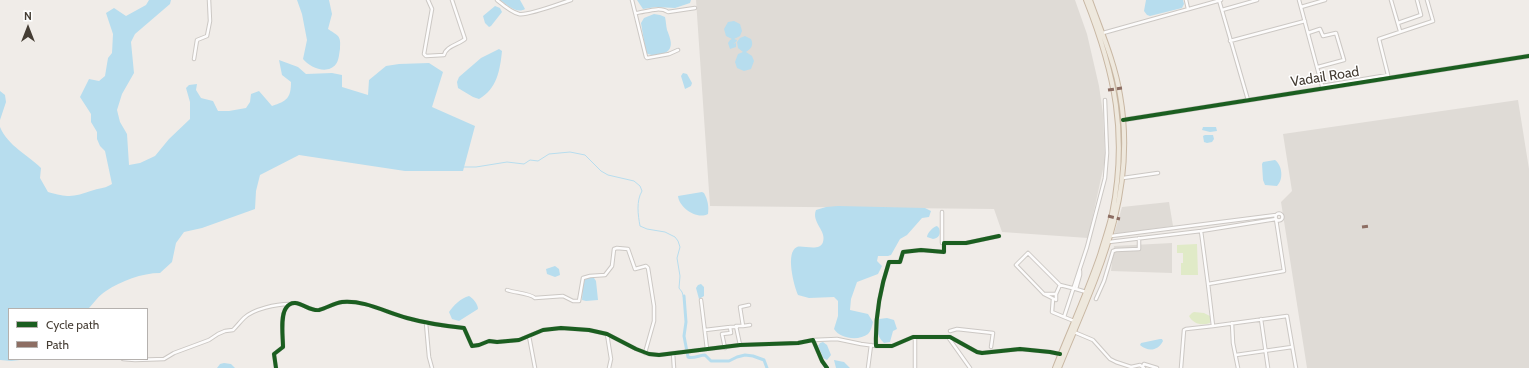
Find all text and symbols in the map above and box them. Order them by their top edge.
north arrow [8,8,48,48]
text: N [24,9,32,23]
street label: Vadail Road [1290,63,1360,91]
legend [8,308,148,360]
text: Cycle path [46,317,99,332]
text: Path [46,337,69,352]

